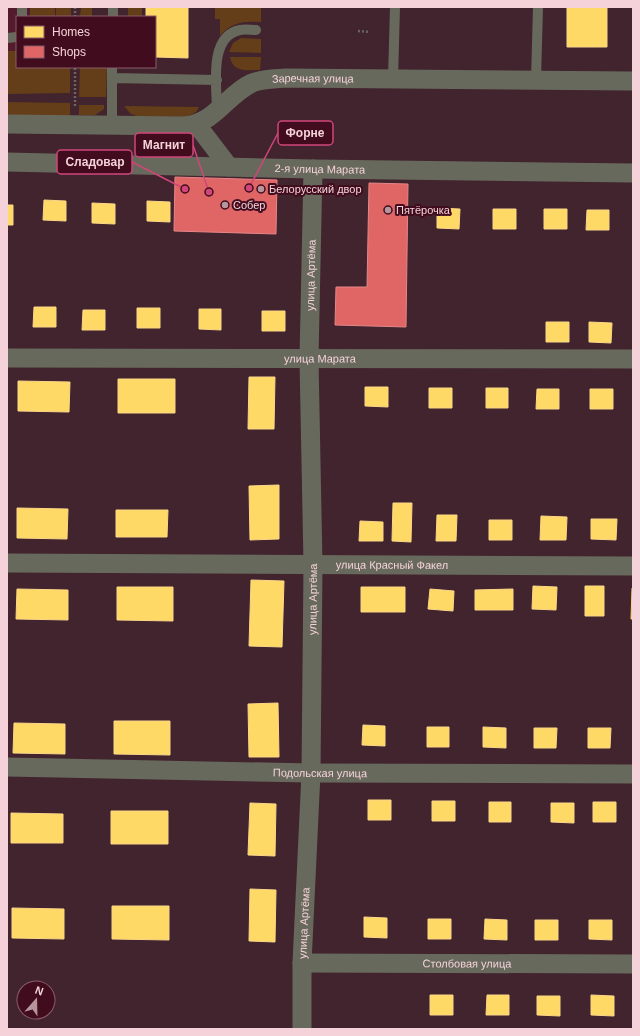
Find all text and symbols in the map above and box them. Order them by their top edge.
legend [16,16,156,68]
text: Homes [52,25,90,39]
text: Shops [52,45,86,59]
street label: Заречная улица [271,72,355,85]
callout: Форне [278,121,333,145]
text: Форне [286,126,325,140]
callout: Магнит [135,133,193,157]
text: Магнит [143,138,185,152]
callout: Сладовар [57,150,132,174]
text: Сладовар [65,155,125,169]
street label: 2-я улица Марата [274,162,366,176]
place label: Белорусский двор [269,183,362,195]
marker: Белорусский двор [256,184,266,194]
place label: Собер [233,199,265,211]
marker: Собер [220,200,230,210]
place label: Пятёрочка [396,204,451,216]
marker: Пятёрочка [383,205,393,215]
street label: улица Артёма [304,239,318,311]
street label: улица Марата [284,352,357,365]
street label: улица Красный Факел [336,559,448,571]
street label: улица Артёма [306,563,319,635]
street label: Подольская улица [273,766,368,779]
street label: улица Артёма [296,886,312,959]
street label: Столбовая улица [423,957,512,970]
north arrow [16,980,56,1020]
text: N [34,984,45,998]

